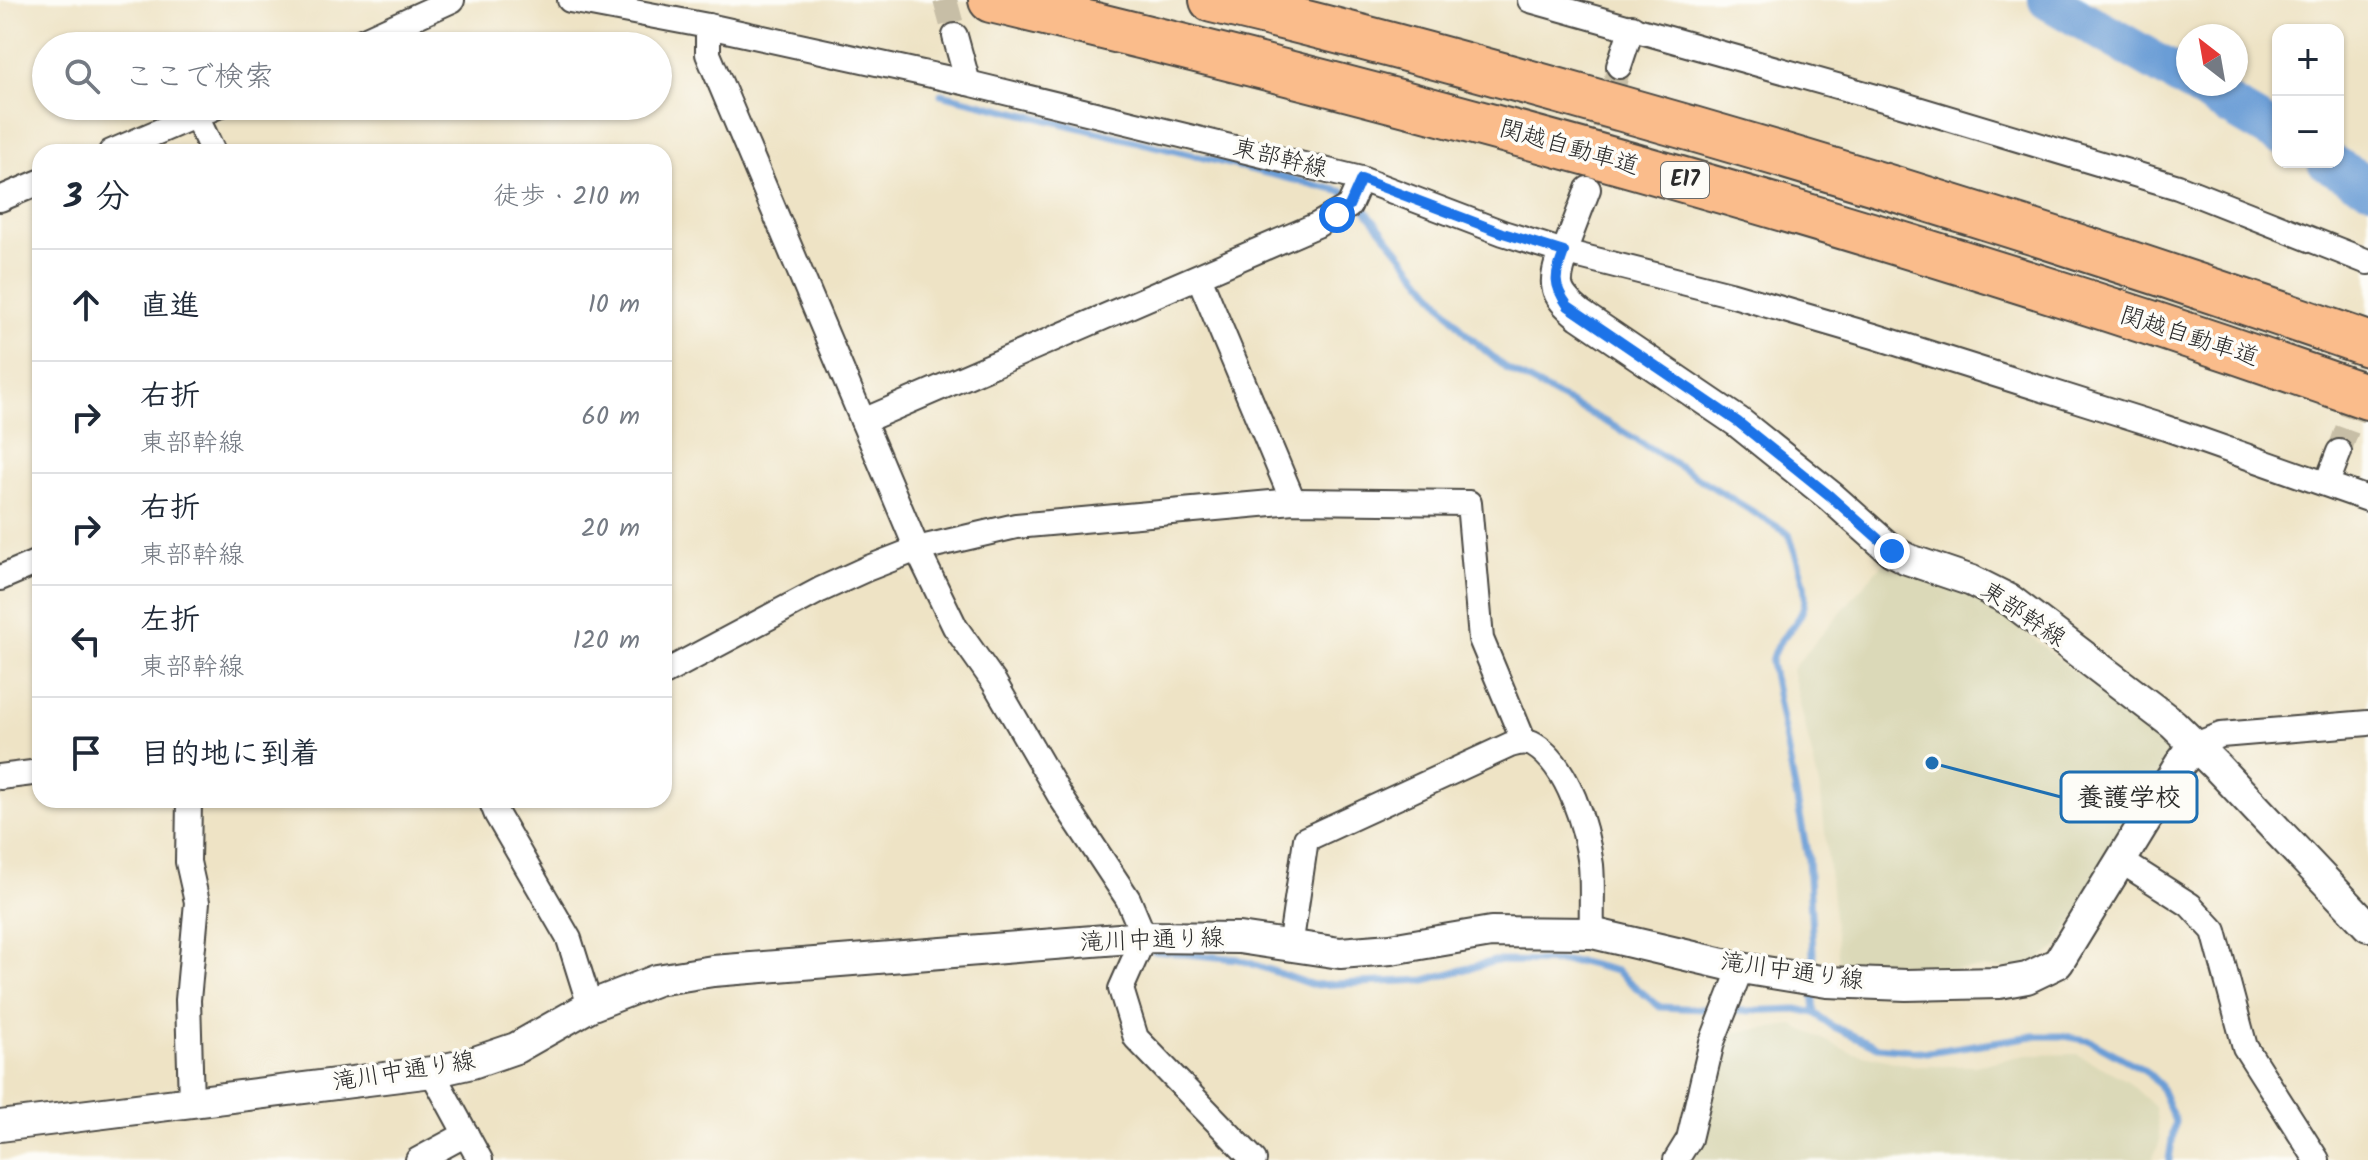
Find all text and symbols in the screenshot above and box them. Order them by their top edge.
north arrow [2176,24,2248,96]
map controls [2272,24,2344,168]
button: + [2272,24,2344,96]
search box [32,32,672,120]
icon: search [60,54,104,98]
text: ここで検索 [124,54,274,102]
button: − [2272,96,2344,168]
street label: 関越自動車道 [1494,109,1644,187]
street label: 東部幹線 [1229,128,1331,190]
road number: E17 [1661,162,1709,198]
text: 3 分 [64,171,130,225]
text: 徒歩 · 210 m [494,176,640,218]
route start [1319,197,1355,233]
icon: ahead [64,283,108,327]
text: 直進 [140,283,200,331]
text: 10 m [588,284,640,326]
street label: 関越自動車道 [2114,296,2264,378]
text: 右折 [140,373,200,421]
icon: right [64,395,108,439]
text: 60 m [581,396,640,438]
text: 東部幹線 [140,423,244,465]
text: 右折 [140,485,200,533]
icon: right [64,507,108,551]
text: 20 m [581,508,640,550]
route end [1874,533,1910,569]
text: 東部幹線 [140,535,244,577]
street label: 東部幹線 [1972,572,2074,658]
text: 左折 [140,597,200,645]
icon: left [64,619,108,663]
text: 120 m [573,620,640,662]
text: 東部幹線 [140,647,244,689]
icon: arrive [64,731,108,775]
text: 目的地に到着 [140,731,320,779]
callout: 養護学校 [2061,772,2197,822]
text: 養護学校 [2077,778,2181,820]
street label: 滝川中通り線 [1079,919,1225,963]
street label: 滝川中通り線 [1718,943,1866,1001]
street label: 滝川中通り線 [330,1041,478,1103]

